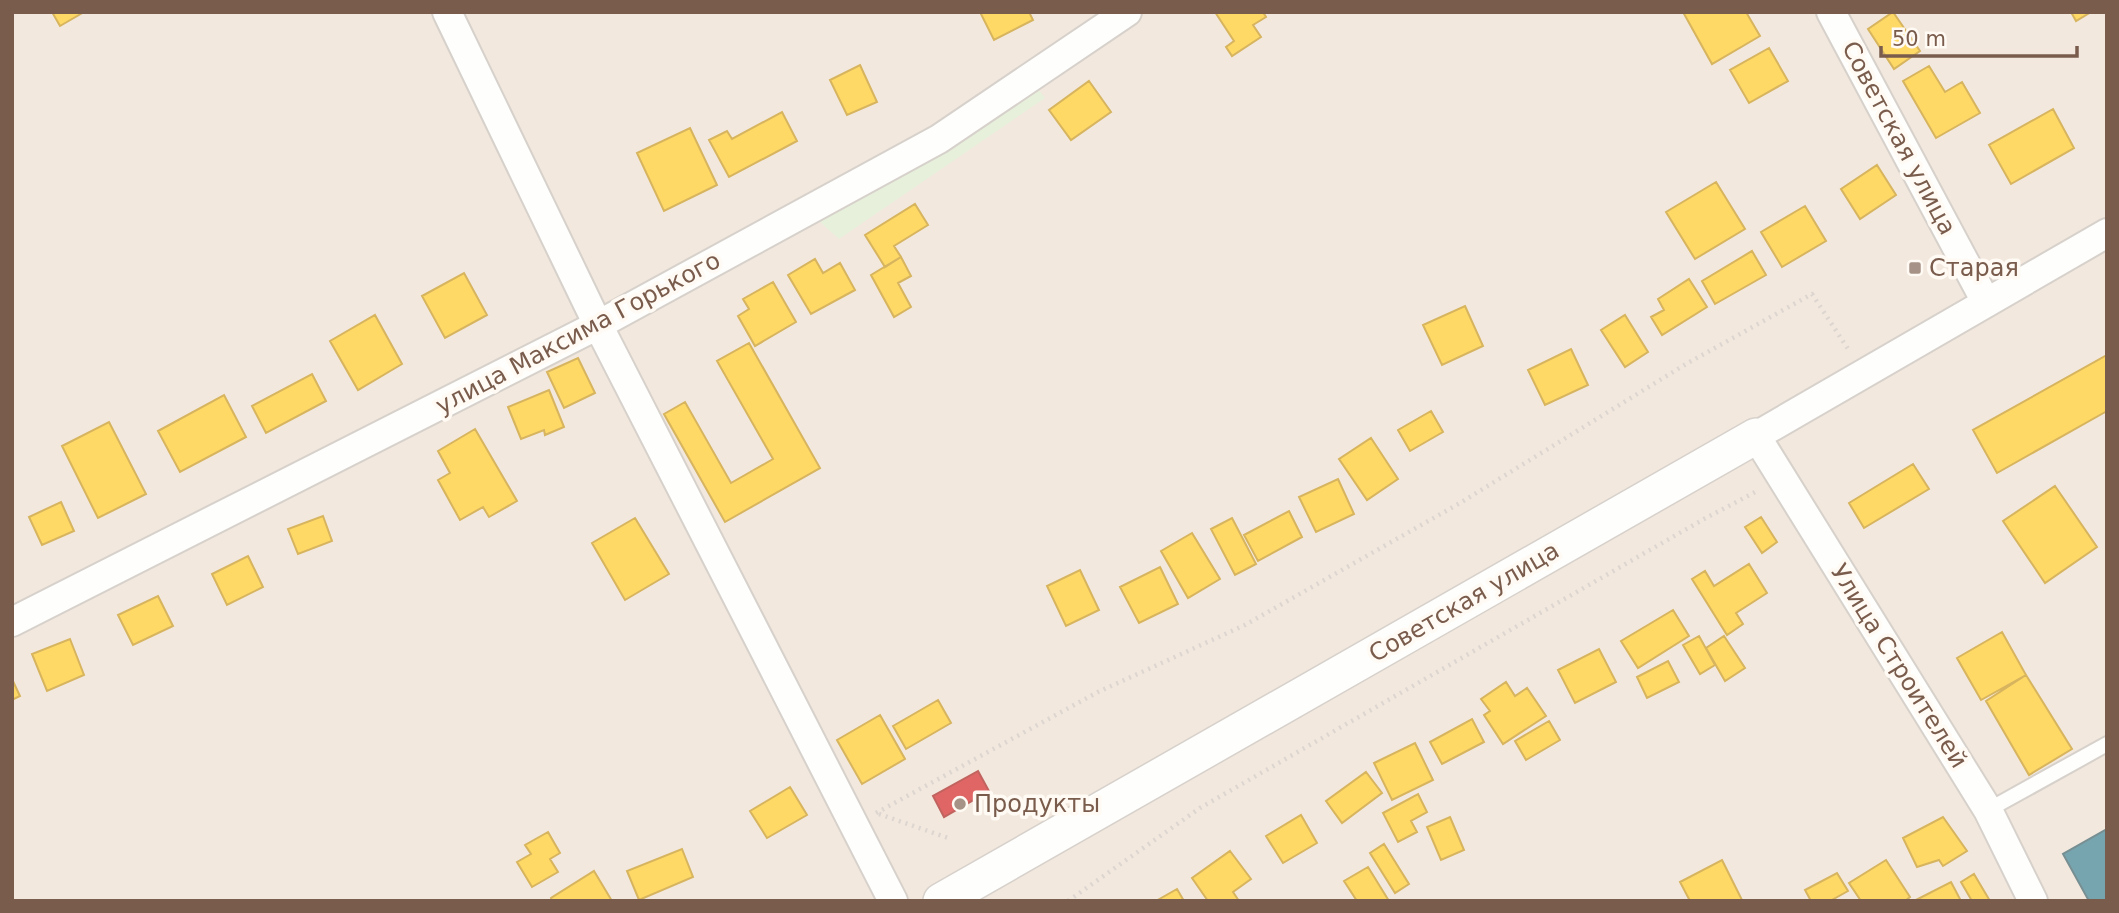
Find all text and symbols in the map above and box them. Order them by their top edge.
scale bar [1881,14,2077,58]
text: 50 m [1892,27,1946,51]
street label: Советская улица [1836,37,1962,239]
street label: улица Максима Горького [431,246,725,420]
place label: Старая [1929,254,2019,282]
marker: Старая [1907,260,1923,276]
street label: Советская улица [1364,536,1564,668]
street label: Улица Строителей [1825,559,1973,773]
place label: Продукты [974,790,1100,818]
marker: Продукты [952,796,968,812]

